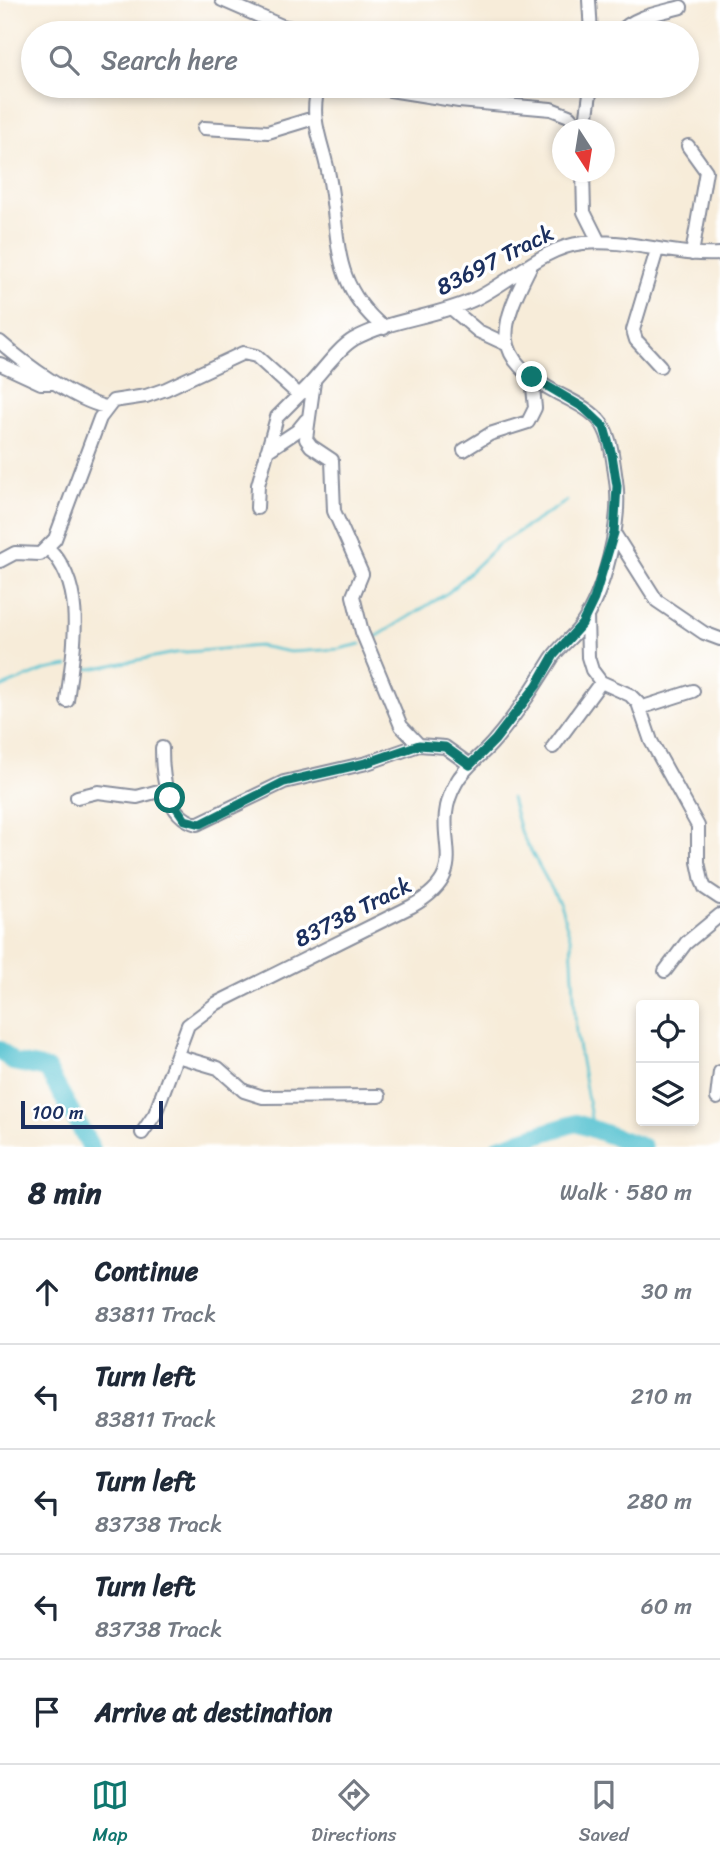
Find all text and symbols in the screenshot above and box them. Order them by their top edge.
search box [21,21,699,98]
text: Search here [101,37,238,83]
icon: search [45,41,83,79]
north arrow [552,119,615,182]
street label: 83697 Track [429,213,561,307]
route end [516,361,547,392]
route start [154,782,185,813]
street label: 83738 Track [287,865,419,959]
map controls [636,1000,699,1126]
button: locate [636,1000,699,1063]
button: layers [636,1063,699,1126]
text: 100 m [32,1096,84,1129]
scale bar [21,1098,163,1130]
text: 8 min [28,1166,101,1220]
text: Walk · 580 m [560,1172,692,1213]
text: Continue [95,1248,198,1294]
text: 30 m [641,1271,692,1312]
icon: ahead [28,1273,66,1311]
text: 83811 Track [95,1294,216,1335]
text: Turn left [95,1353,195,1399]
text: 210 m [631,1376,692,1417]
icon: left [28,1378,66,1416]
text: 83811 Track [95,1399,216,1440]
text: Turn left [95,1458,195,1504]
text: 280 m [627,1481,692,1522]
icon: left [28,1483,66,1521]
text: 83738 Track [95,1504,223,1545]
text: Turn left [95,1563,195,1609]
text: 60 m [641,1586,692,1627]
icon: left [28,1588,66,1626]
text: 83738 Track [95,1609,223,1650]
text: Arrive at destination [95,1689,332,1735]
icon: arrive [28,1693,66,1731]
tab: Map [91,1776,129,1851]
tab: Directions [311,1776,397,1851]
tab: Saved [579,1776,629,1851]

